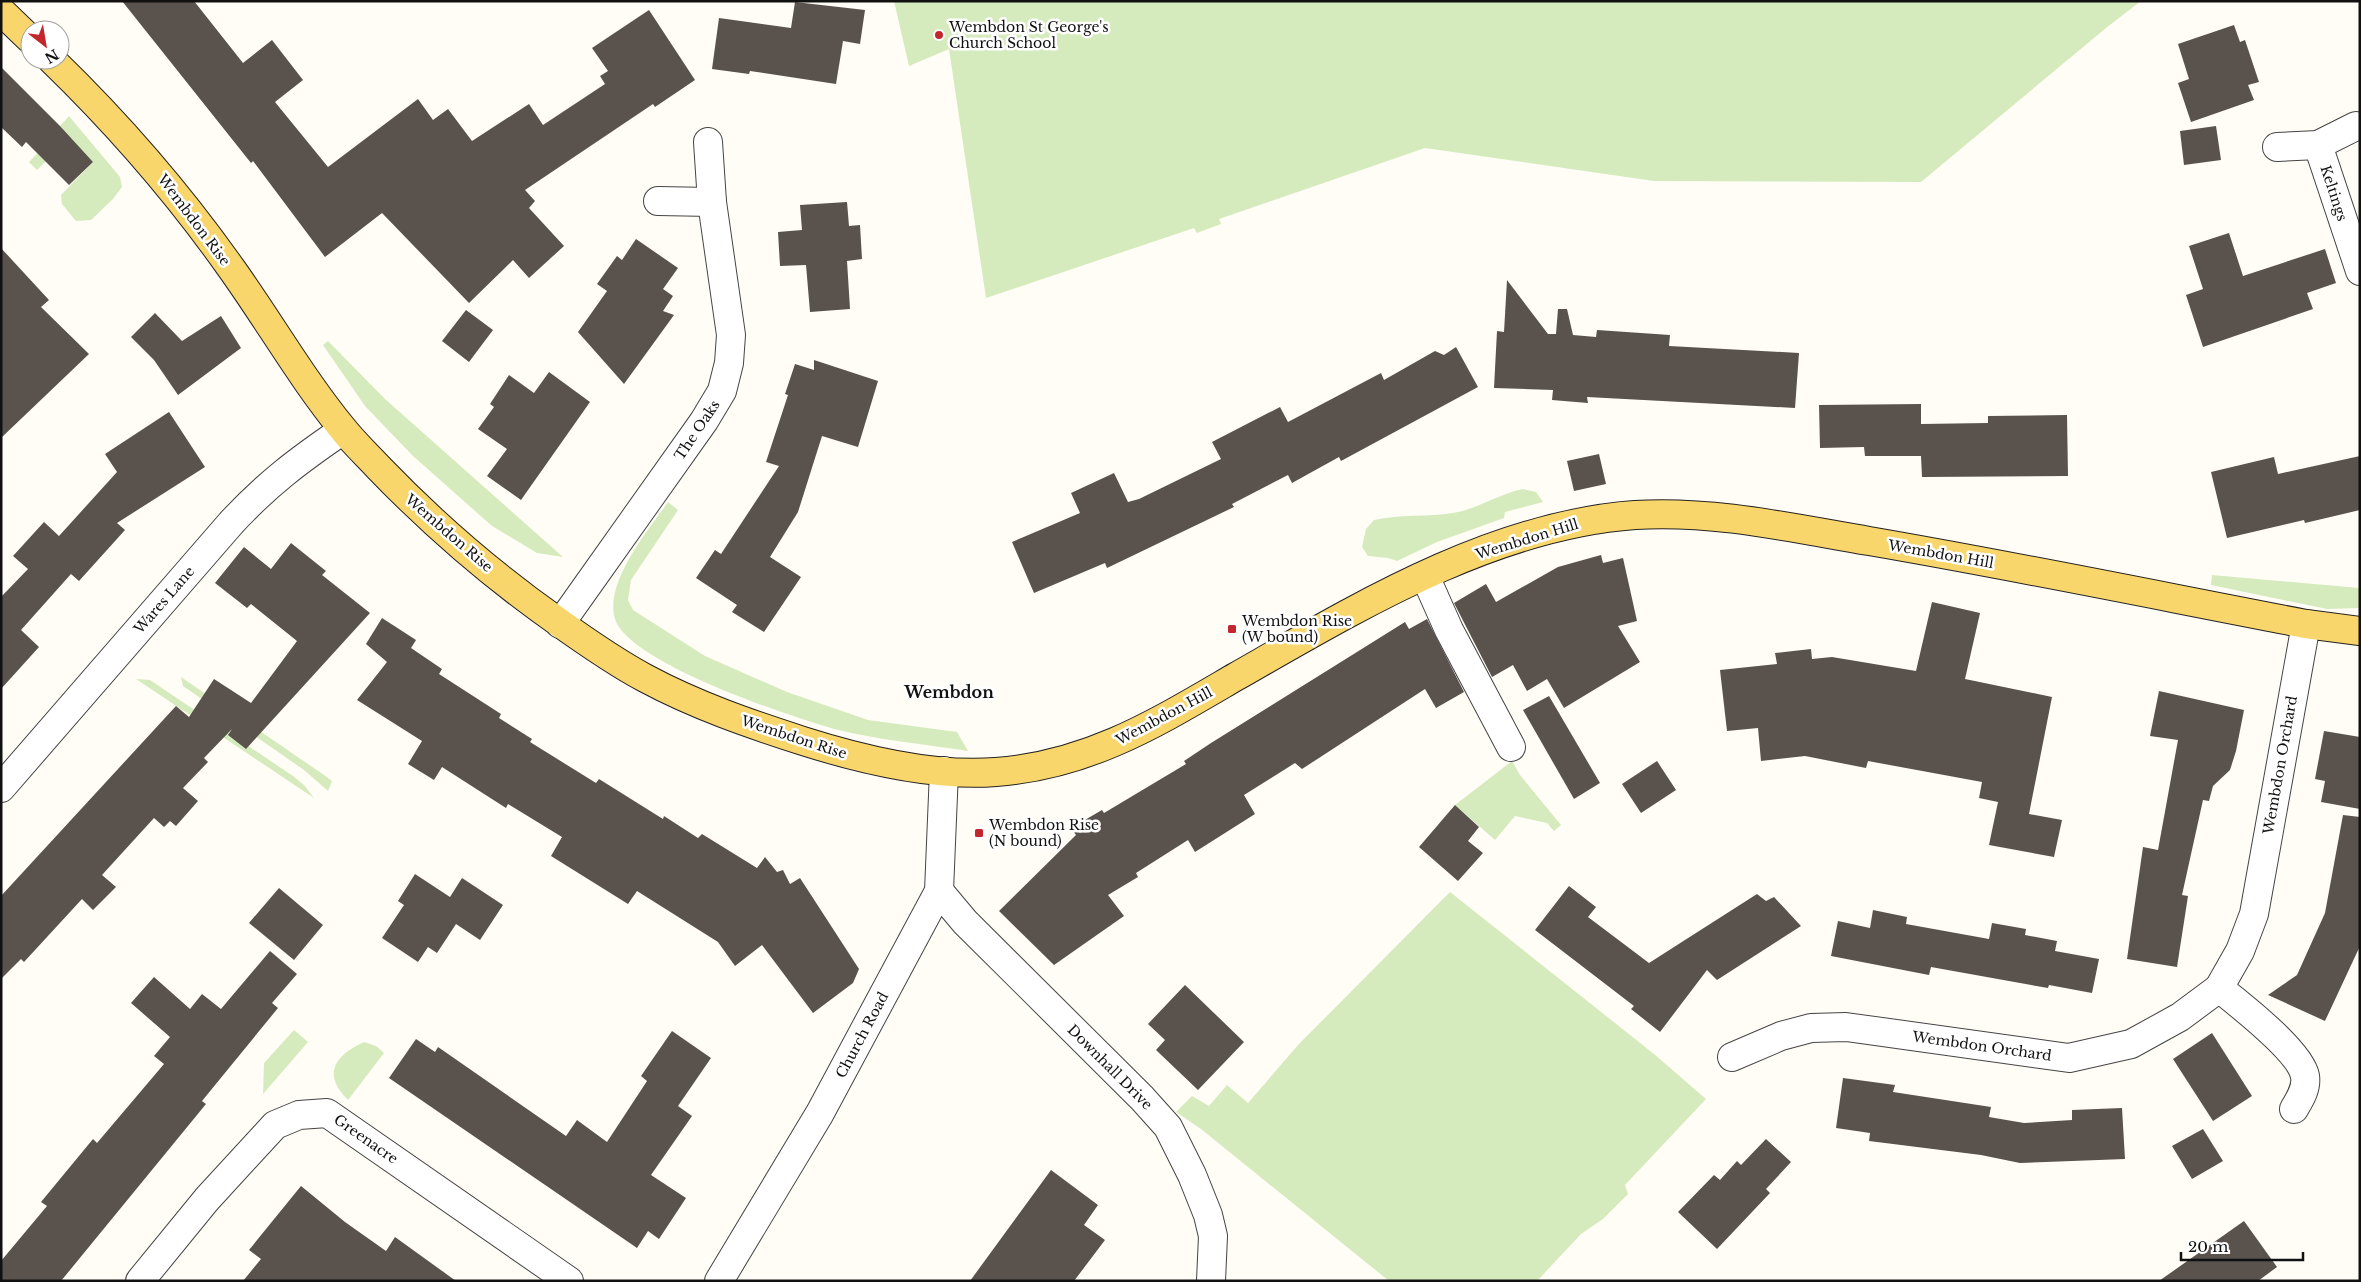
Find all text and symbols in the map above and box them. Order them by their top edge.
place label: Wembdon St George's Church School [948,18,1109,52]
north arrow [20,20,70,70]
marker: Wembdon St George's Church School [933,29,945,41]
text: N [41,45,62,67]
street label: Keltings [2317,163,2351,223]
street label: Wembdon Rise [153,170,234,269]
street label: The Oaks [670,396,724,464]
street label: Wembdon Rise [401,489,496,576]
street label: Wembdon Hill [1472,515,1581,563]
street label: Wembdon Hill [1886,536,1996,572]
street label: Wares Lane [129,563,198,638]
place label: Wembdon Rise (W bound) [1241,612,1352,646]
marker: Wembdon Rise (W bound) [1226,623,1238,635]
district label: Wembdon [903,682,994,702]
street label: Wembdon Hill [1112,683,1216,749]
street label: Wembdon Orchard [2259,694,2301,837]
street label: Wembdon Rise [738,711,849,763]
place label: Wembdon Rise (N bound) [988,816,1099,850]
marker: Wembdon Rise (N bound) [973,827,985,839]
street label: Church Road [832,988,893,1081]
street label: Downhall Drive [1064,1021,1156,1113]
street label: Wembdon Orchard [1910,1027,2053,1065]
street label: Greenacre [330,1110,402,1168]
scale bar [2181,1230,2304,1262]
text: 20 m [2188,1237,2228,1256]

